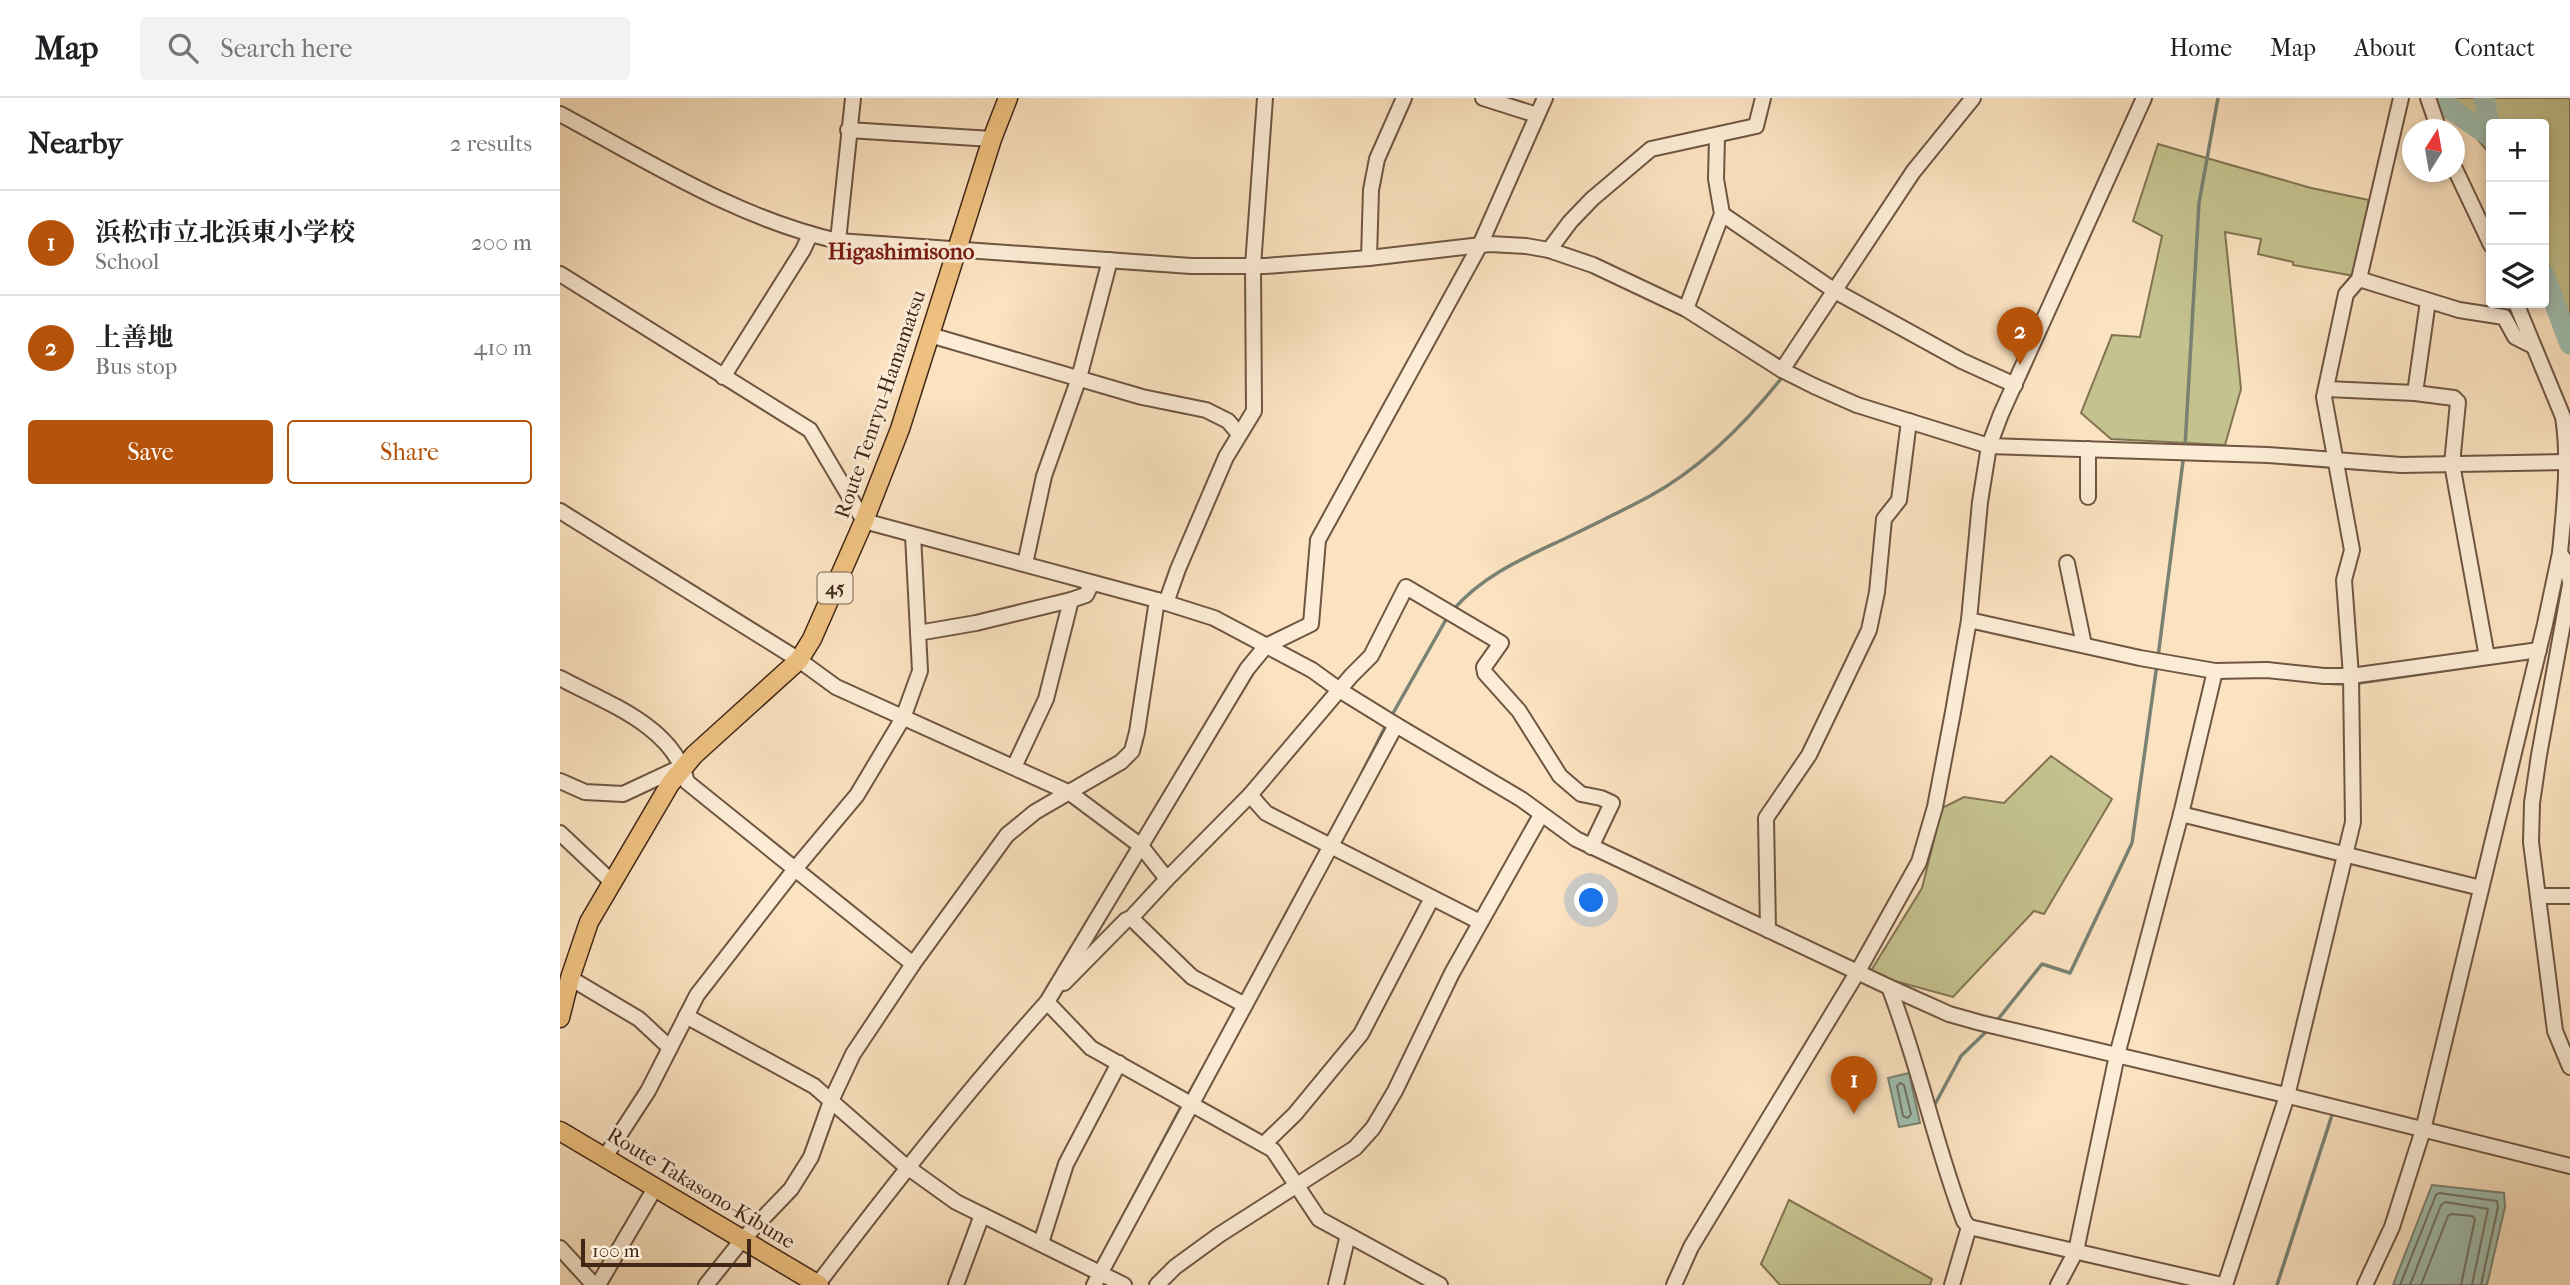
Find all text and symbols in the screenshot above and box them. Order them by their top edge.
search box [140,17,630,80]
text: Map [35,29,98,68]
icon: search [164,29,202,67]
text: Search here [220,33,352,64]
text: Home [2170,34,2232,62]
text: Map [2270,34,2316,62]
text: About [2354,34,2416,62]
text: Contact [2454,34,2535,62]
north arrow [2402,119,2465,182]
map controls [2486,119,2549,308]
button: + [2486,119,2549,182]
text: Nearby [28,126,123,161]
text: 2 results [450,130,532,157]
button: − [2486,182,2549,245]
text: 浜松市立北浜東小学校 [95,217,355,248]
text: 1 [47,229,55,256]
text: 200 m [471,229,532,256]
district label: Higashimisono [828,238,975,265]
button: layers [2486,245,2549,308]
text: School [95,248,159,275]
street label: Route Tenryu-Hamamatsu [830,287,930,521]
pin: 2 [1997,307,2043,365]
text: 上善地 [95,322,173,353]
text: 2 [45,334,57,361]
text: 410 m [474,334,532,361]
text: Bus stop [95,353,177,380]
button: Save [28,420,273,484]
button: Share [287,420,532,484]
road number: 45 [818,573,852,603]
your location [1574,883,1608,917]
pin: 1 [1831,1056,1877,1114]
street label: Route Takasono-Kibune [603,1122,799,1254]
scale bar [581,1236,751,1268]
text: 100 m [592,1240,640,1262]

